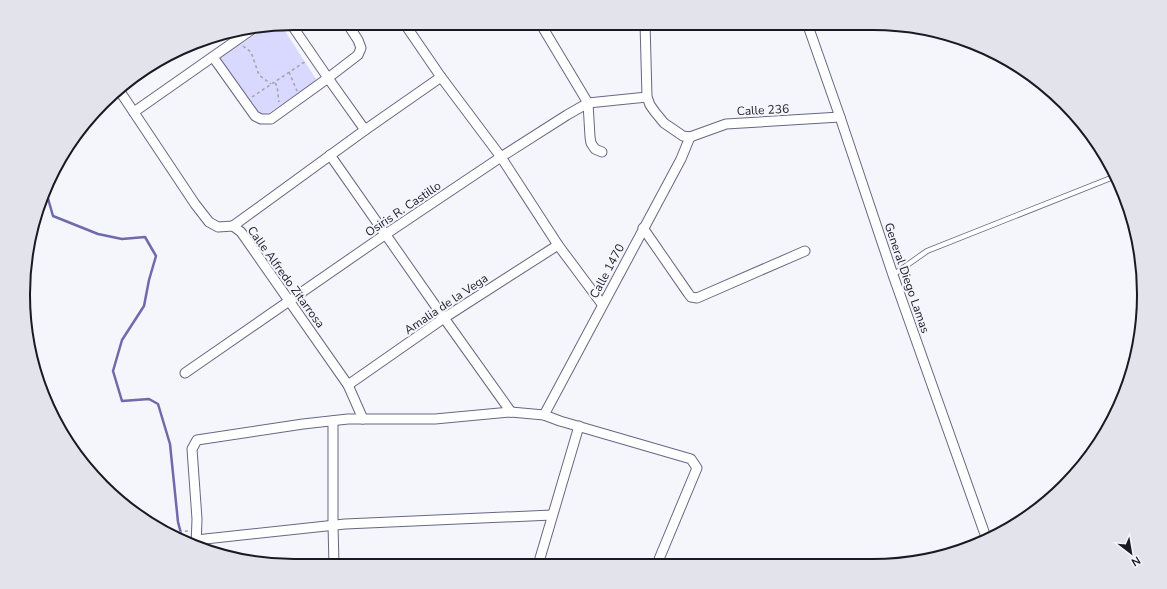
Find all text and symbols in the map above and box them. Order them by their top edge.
street label: Calle 236 [736,101,790,119]
street label: Osiris R. Castillo [362,178,444,240]
street label: General Diego Lamas [881,221,933,336]
street label: Calle Alfredo Zitarrosa [244,223,328,331]
street label: Calle 1470 [586,241,628,301]
street label: Amalia de la Vega [401,270,491,338]
north arrow [1111,533,1151,573]
text: N [1129,553,1143,570]

